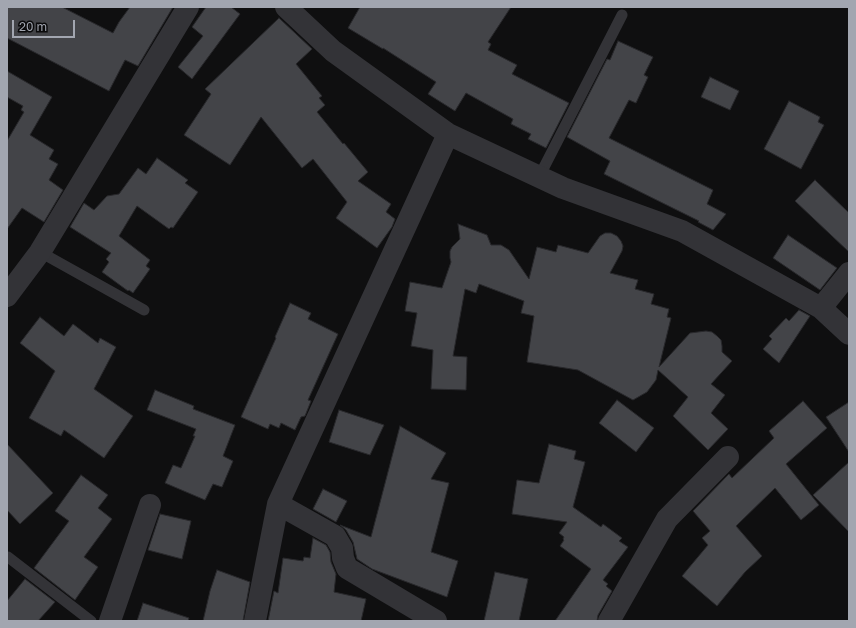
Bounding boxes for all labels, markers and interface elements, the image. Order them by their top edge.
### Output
scale bar [14,12,77,38]
text: 20 m [19,19,47,34]

